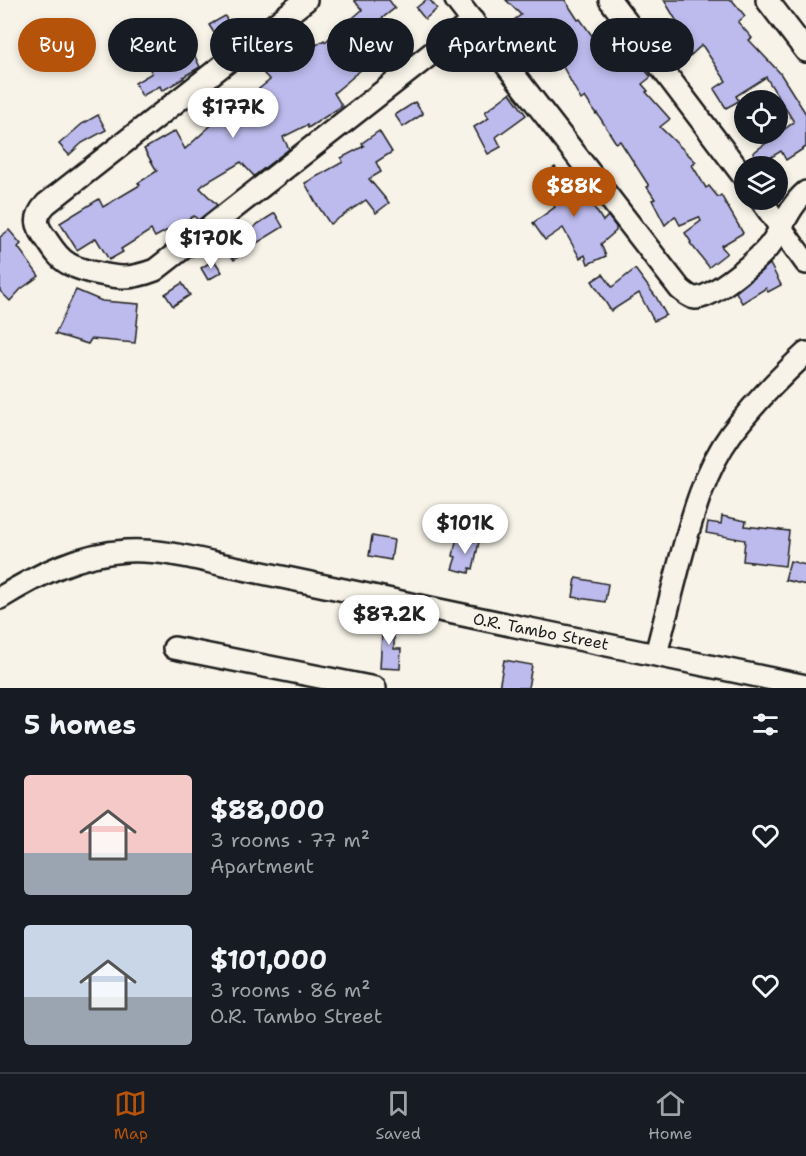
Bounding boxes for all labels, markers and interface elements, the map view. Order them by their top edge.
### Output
chip: Buy [18,18,96,72]
chip: Rent [108,18,198,72]
chip: Filters [210,18,315,72]
chip: New [327,18,414,72]
chip: Apartment [426,18,578,72]
chip: House [590,18,694,72]
pin: $177K [191,88,275,139]
map controls [734,90,788,210]
button: locate [734,90,788,144]
text: $177K [202,94,265,120]
button: layers [734,156,788,210]
pin: $88K [538,167,610,218]
text: $88K [546,173,602,199]
pin: $170K [169,219,253,270]
text: $170K [179,225,243,251]
pin: $101K [423,504,507,555]
text: $101K [436,510,494,536]
pin: $87.2K [340,595,438,646]
text: $87.2K [353,601,425,627]
street label: O.R. Tambo Street [471,608,611,655]
text: 5 homes [24,707,136,742]
icon: filters [749,708,782,741]
text: $88,000 [210,792,325,827]
icon: home [72,799,144,871]
icon: heart [749,819,782,852]
text: 3 rooms · 77 m² [210,827,370,853]
text: Apartment [210,853,314,879]
text: $101,000 [210,942,327,977]
icon: home [72,949,144,1021]
icon: heart [749,969,782,1002]
text: 3 rooms · 86 m² [210,977,370,1003]
text: O.R. Tambo Street [210,1003,382,1029]
tab: Map [114,1087,148,1144]
tab: Saved [375,1087,421,1144]
tab: Home [648,1087,692,1144]

